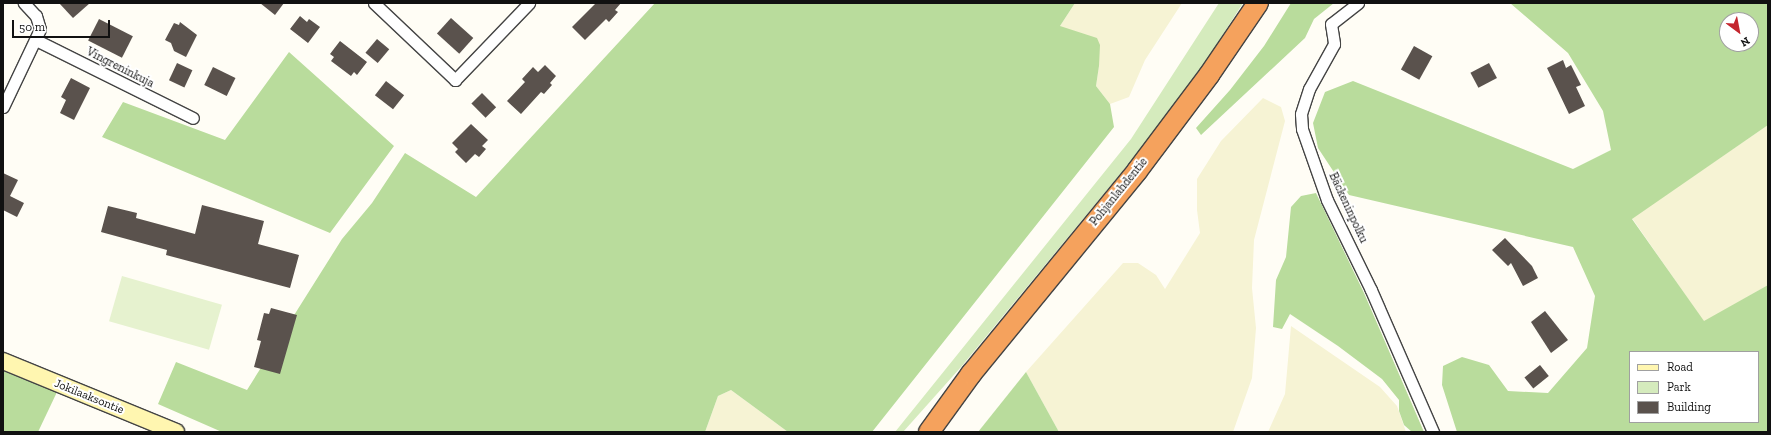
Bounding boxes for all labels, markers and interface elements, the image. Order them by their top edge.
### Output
scale bar [14,12,112,38]
north arrow [1719,12,1759,52]
text: 50 m [19,20,45,34]
text: N [1738,34,1752,49]
street label: Vingreninkuja [84,45,156,91]
street label: Pohjanlahdentie [1087,155,1151,229]
street label: Bäckeninpolku [1325,170,1371,246]
legend [1629,351,1759,423]
text: Road [1667,360,1693,374]
street label: Jokilaaksontie [52,377,126,417]
text: Park [1667,380,1691,394]
text: Building [1667,400,1711,414]

